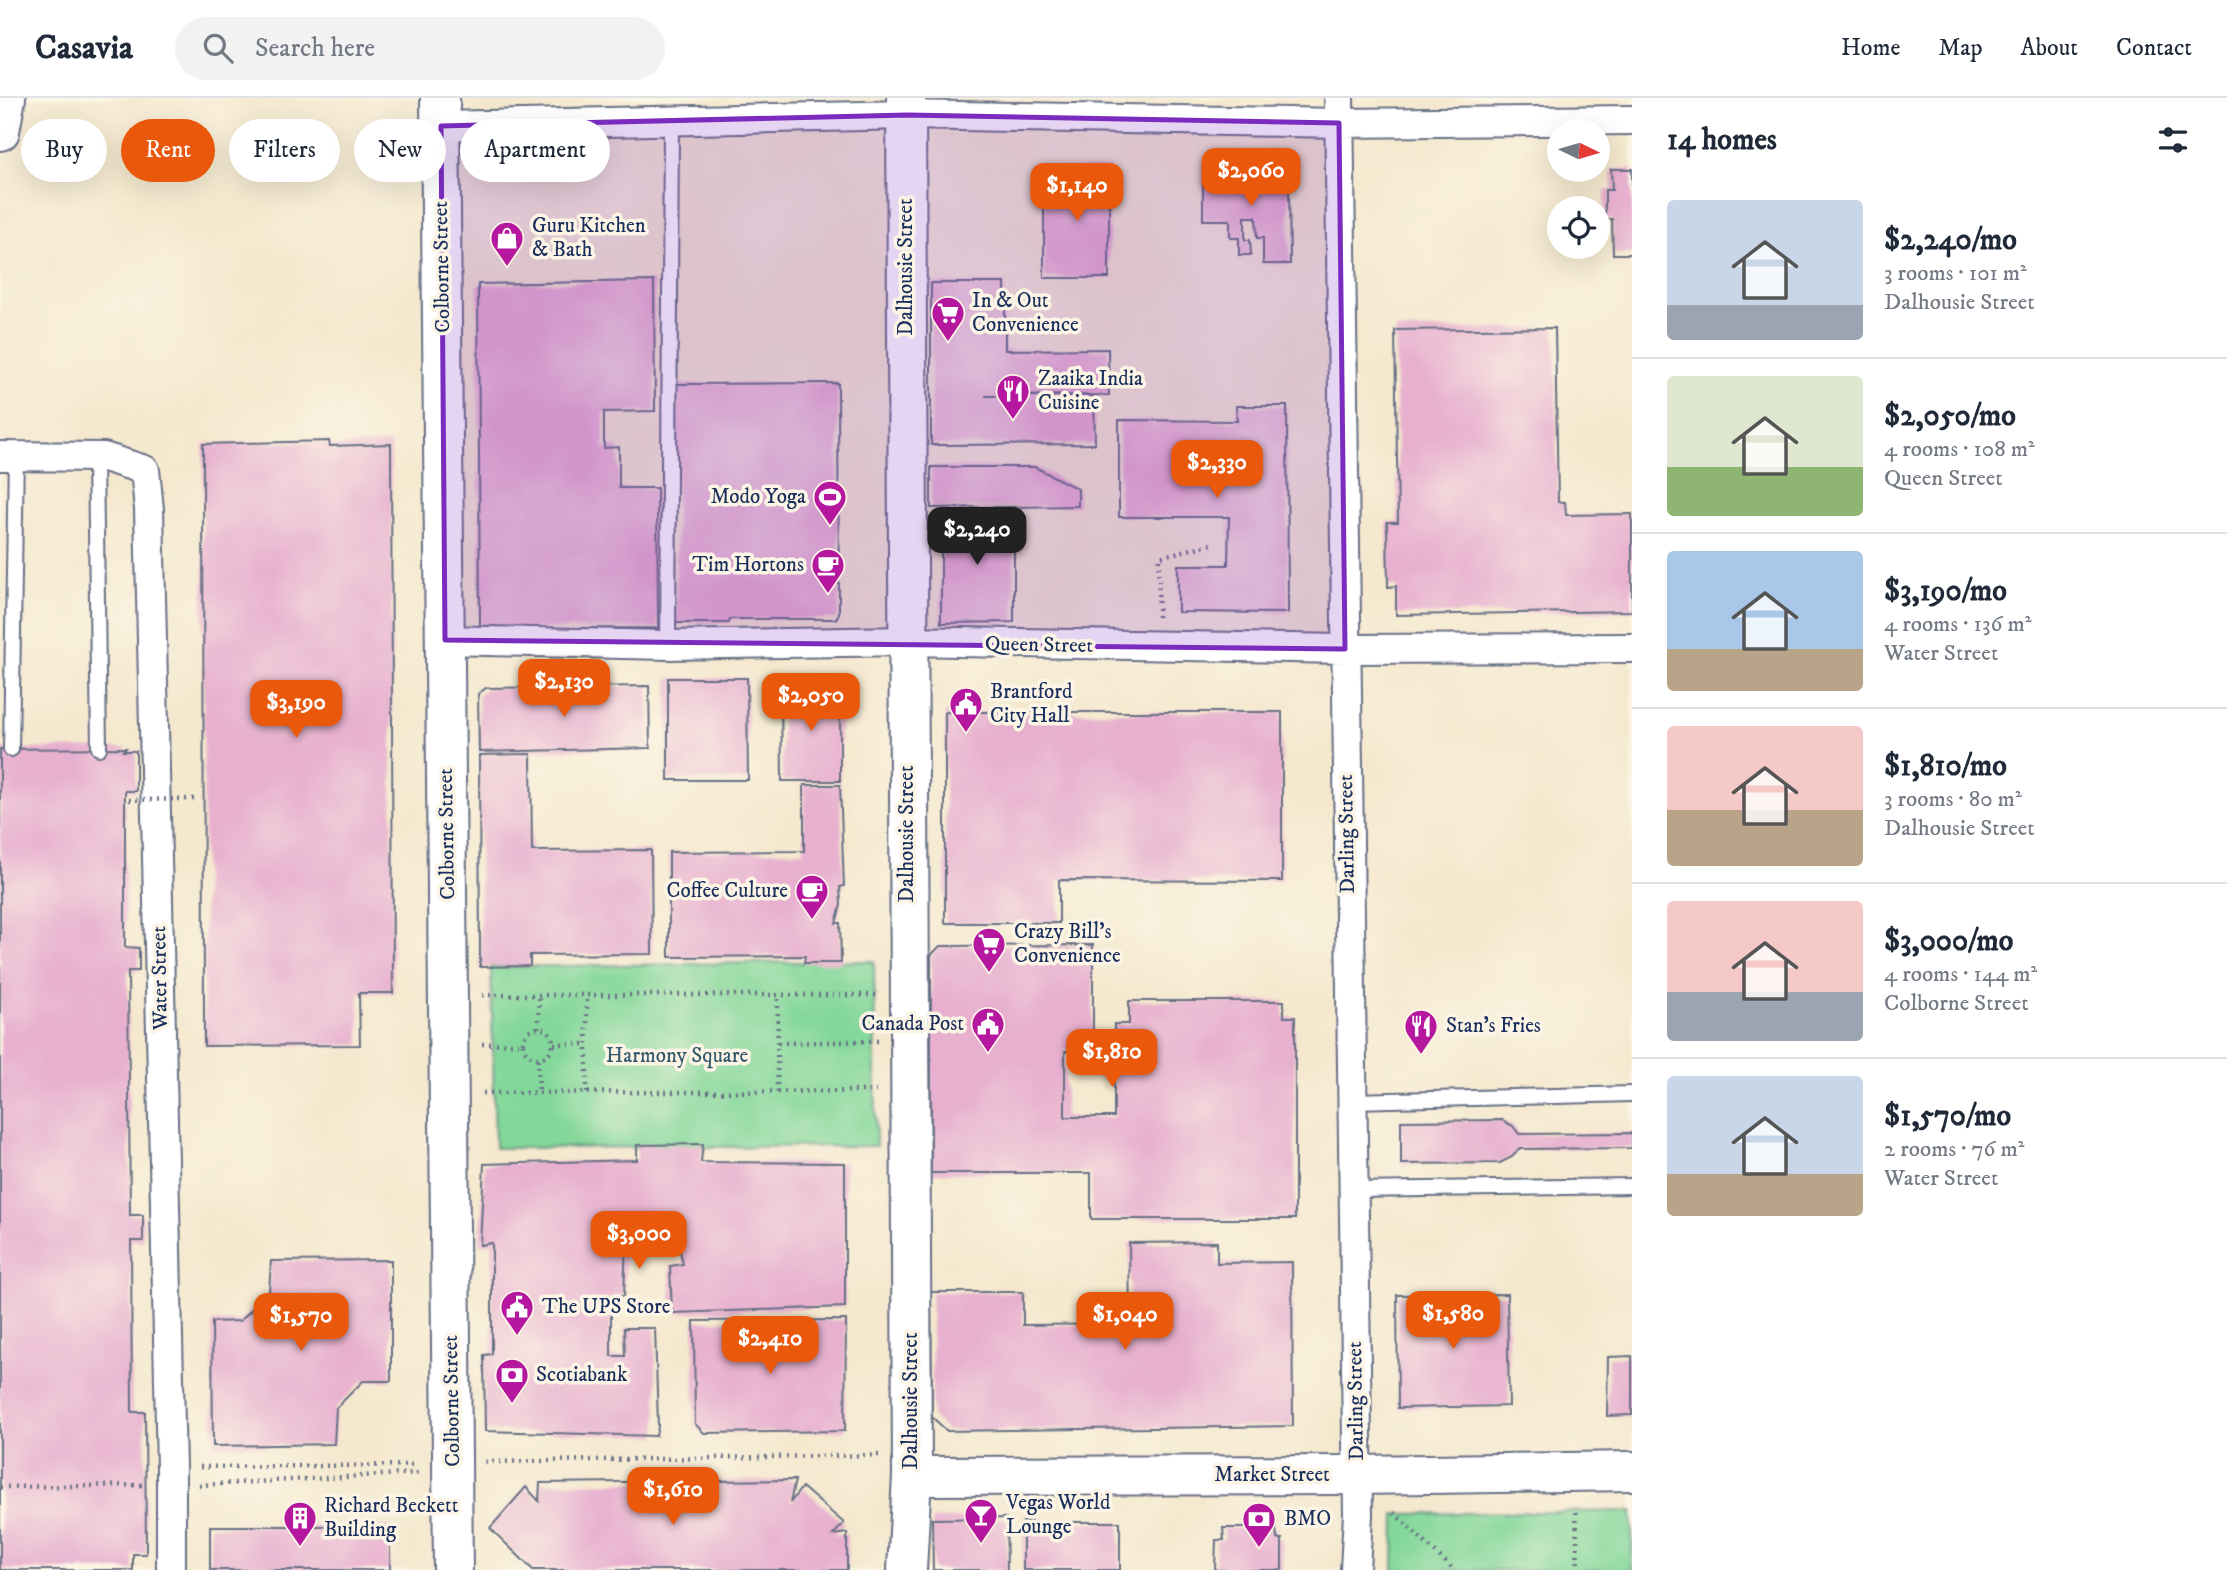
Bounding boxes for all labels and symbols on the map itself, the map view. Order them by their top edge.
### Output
north arrow [1547,119,1610,182]
pin: $2,060 [1194,148,1308,208]
pin: $1,140 [1020,164,1134,223]
street label: Dalhousie Street [893,198,919,336]
street label: Colborne Street [428,201,456,333]
place label: Guru Kitchen & Bath [532,213,646,263]
shop icon: Guru Kitchen & Bath [488,219,526,268]
place label: In & Out Convenience [972,288,1079,338]
supermarket icon: In & Out Convenience [929,294,967,343]
place label: Zaaika India Cuisine [1038,366,1143,416]
restaurant icon: Zaaika India Cuisine [994,372,1032,421]
pin: $2,330 [1160,440,1274,500]
sports icon: Modo Yoga [811,478,849,527]
place label: Modo Yoga [710,484,806,510]
pin: $2,240 [920,508,1034,567]
cafe icon: Tim Hortons [809,546,847,595]
place label: Tim Hortons [692,552,804,578]
street label: Queen Street [985,631,1094,659]
pin: $2,130 [507,660,621,719]
pin: $2,050 [754,674,868,733]
place label: Brantford City Hall [990,679,1073,729]
pin: $3,190 [239,680,353,740]
public building icon: Brantford City Hall [947,685,985,734]
street label: Dalhousie Street [894,765,920,903]
street label: Colborne Street [433,768,461,900]
street label: Darling Street [1333,774,1361,894]
cafe icon: Coffee Culture [793,872,831,921]
place label: Coffee Culture [667,878,788,904]
place label: Crazy Bill's Convenience [1014,919,1121,969]
street label: Water Street [146,925,174,1031]
supermarket icon: Crazy Bill's Convenience [970,925,1008,974]
public building icon: Canada Post [969,1005,1007,1054]
restaurant icon: Stan's Fries [1402,1007,1440,1056]
place label: Canada Post [862,1011,964,1037]
place label: Stan's Fries [1446,1013,1541,1039]
pin: $1,810 [1055,1030,1169,1089]
park label: Harmony Square [606,1043,749,1069]
pin: $3,000 [582,1212,696,1271]
public building icon: The UPS Store [498,1288,536,1337]
pin: $1,040 [1068,1292,1182,1352]
pin: $1,580 [1396,1292,1510,1351]
pin: $1,570 [244,1294,358,1353]
place label: The UPS Store [542,1294,671,1320]
pin: $2,410 [713,1316,827,1376]
street label: Dalhousie Street [898,1332,924,1470]
street label: Colborne Street [438,1335,466,1467]
street label: Darling Street [1342,1341,1370,1461]
bank icon: Scotiabank [493,1356,531,1405]
place label: Scotiabank [536,1362,628,1388]
street label: Market Street [1214,1462,1330,1488]
pin: $1,610 [616,1468,730,1527]
place label: Vegas World Lounge [1005,1490,1111,1540]
place label: Richard Beckett Building [324,1493,459,1543]
bar icon: Vegas World Lounge [962,1496,1000,1545]
building icon: Richard Beckett Building [281,1499,319,1548]
bank icon: BMO [1240,1500,1278,1549]
place label: BMO [1284,1506,1331,1532]

